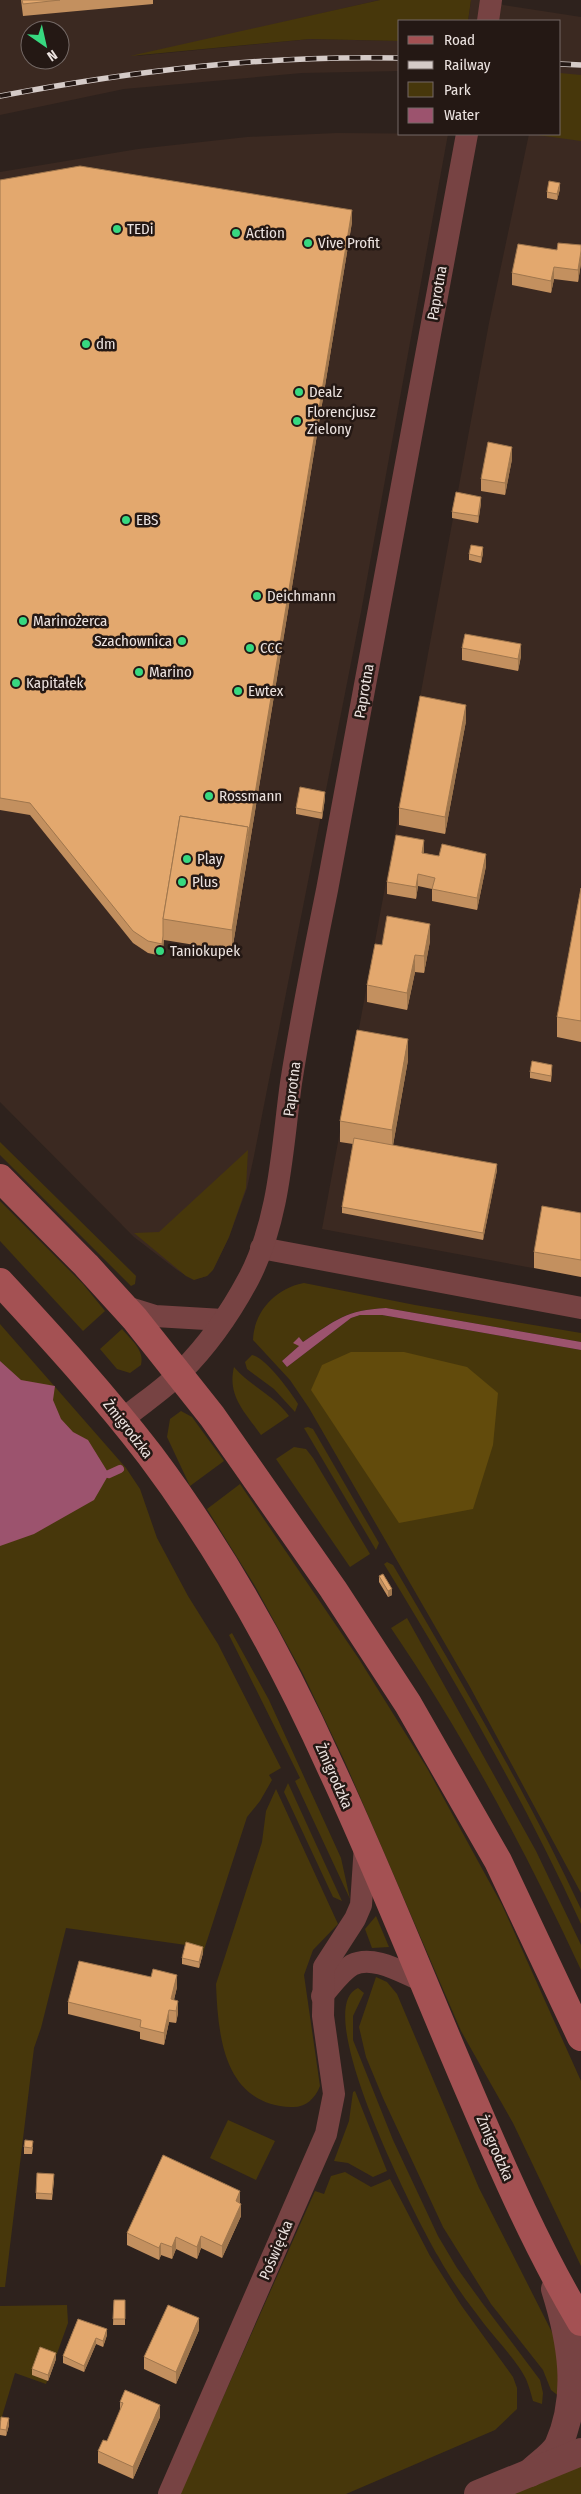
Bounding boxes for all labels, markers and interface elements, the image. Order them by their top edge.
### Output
north arrow [20,20,70,70]
legend [398,20,561,135]
text: Road [444,31,475,49]
text: N [44,46,60,65]
text: Railway [444,56,491,74]
text: Park [444,81,471,99]
text: Water [444,106,480,124]
place label: TEDi [127,220,153,238]
marker: TEDi [111,223,123,235]
place label: Action [246,224,285,242]
marker: Action [230,227,242,239]
place label: Vive Profit [318,234,380,252]
marker: Vive Profit [302,237,314,249]
street label: Paprotna [423,264,451,322]
place label: dm [96,335,116,353]
marker: dm [80,338,92,350]
place label: Dealz [309,383,342,401]
marker: Dealz [293,386,305,398]
place label: Florencjusz Zielony [307,403,376,438]
marker: Florencjusz Zielony [291,415,303,427]
place label: EBS [136,511,158,529]
marker: EBS [120,514,132,526]
place label: Deichmann [267,587,336,605]
marker: Deichmann [251,590,263,602]
place label: Marinożerca [33,612,107,630]
marker: Marinożerca [17,615,29,627]
place label: Szachownica [94,632,172,650]
marker: Szachownica [176,635,188,647]
place label: CCC [260,639,283,657]
marker: CCC [244,642,256,654]
street label: Paprotna [350,662,378,720]
place label: Marino [149,663,192,681]
marker: Marino [133,666,145,678]
place label: Kapitałek [26,674,84,692]
marker: Kapitałek [10,677,22,689]
place label: Ewtex [248,682,284,700]
marker: Ewtex [232,685,244,697]
place label: Rossmann [219,787,282,805]
marker: Rossmann [203,790,215,802]
place label: Play [197,850,223,868]
marker: Play [181,853,193,865]
place label: Plus [192,873,218,891]
marker: Plus [176,876,188,888]
place label: Taniokupek [170,942,240,960]
marker: Taniokupek [154,945,166,957]
street label: Paprotna [280,1060,304,1118]
street label: Żmigrodzka [99,1396,157,1462]
street label: Żmigrodzka [312,1740,356,1812]
street label: Żmigrodzka [473,2112,517,2184]
street label: Poświęcka [255,2217,297,2283]

